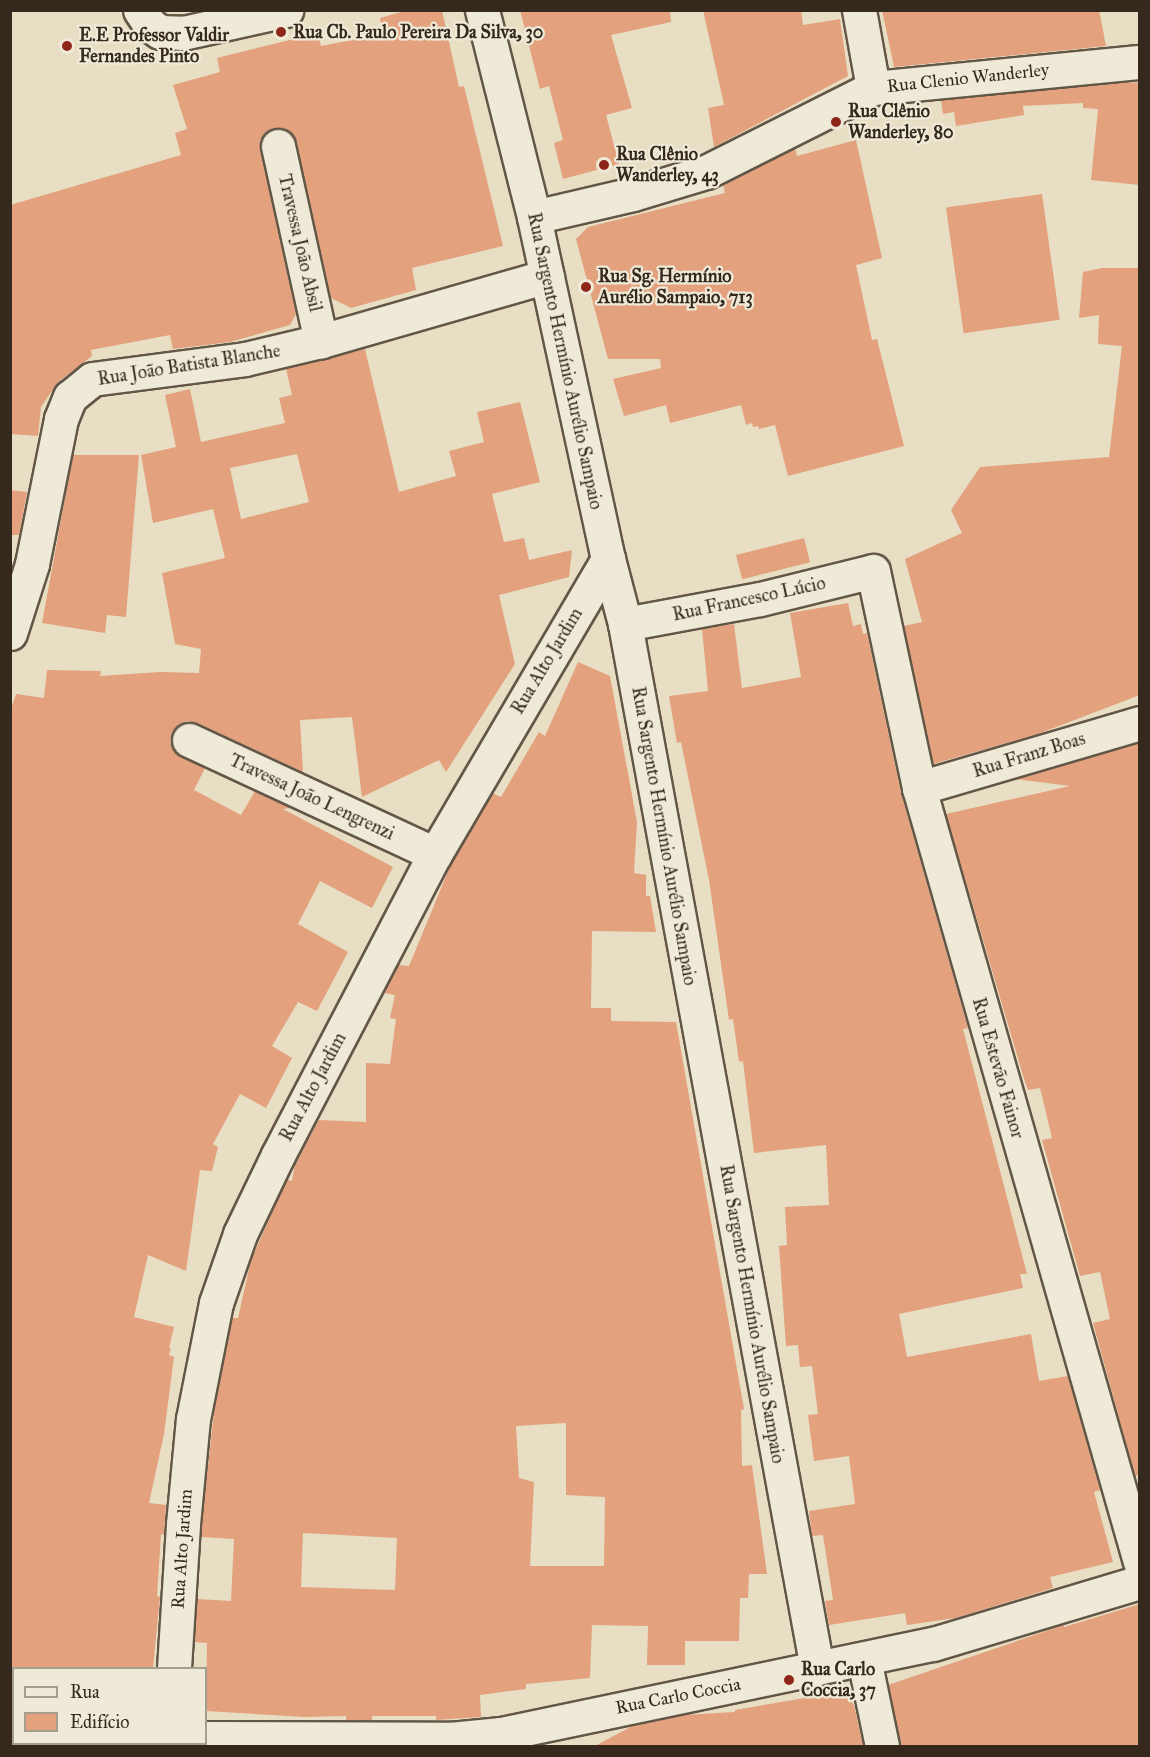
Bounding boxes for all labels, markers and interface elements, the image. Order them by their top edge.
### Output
place label: Rua Cb. Paulo Pereira Da Silva, 30 [293,21,543,43]
place label: E.E Professor Valdir Fernandes Pinto [79,25,229,68]
marker: Rua Cb. Paulo Pereira Da Silva, 30 [274,25,288,39]
marker: E.E Professor Valdir Fernandes Pinto [60,39,74,53]
street label: Rua Clenio Wanderley [886,59,1050,97]
place label: Rua Clênio Wanderley, 80 [848,101,953,144]
marker: Rua Clênio Wanderley, 80 [829,115,843,129]
place label: Rua Clênio Wanderley, 43 [616,144,719,186]
marker: Rua Clênio Wanderley, 43 [597,158,611,172]
street label: Travessa João Absil [274,172,326,314]
street label: Rua Sargento Hermínio Aurélio Sampaio [523,211,607,511]
place label: Rua Sg. Hermínio Aurélio Sampaio, 713 [598,266,753,308]
marker: Rua Sg. Hermínio Aurélio Sampaio, 713 [579,280,593,294]
street label: Rua João Batista Blanche [96,340,282,390]
street label: Rua Francesco Lúcio [671,572,827,626]
street label: Rua Alto Jardim [507,604,587,718]
street label: Rua Sargento Hermínio Aurélio Sampaio [627,685,701,987]
street label: Rua Franz Boas [970,728,1088,782]
street label: Travessa João Lengrenzi [226,749,398,845]
street label: Rua Estevão Fainor [968,995,1028,1141]
street label: Rua Alto Jardim [275,1029,351,1145]
street label: Rua Sargento Hermínio Aurélio Sampaio [715,1163,789,1465]
street label: Rua Alto Jardim [167,1488,197,1610]
place label: Rua Carlo Coccia, 37 [801,1659,876,1702]
legend [12,1667,207,1745]
street label: Rua Carlo Coccia [614,1673,742,1719]
marker: Rua Carlo Coccia, 37 [782,1673,796,1687]
text: Rua [70,1681,100,1703]
text: Edifício [70,1711,129,1733]

